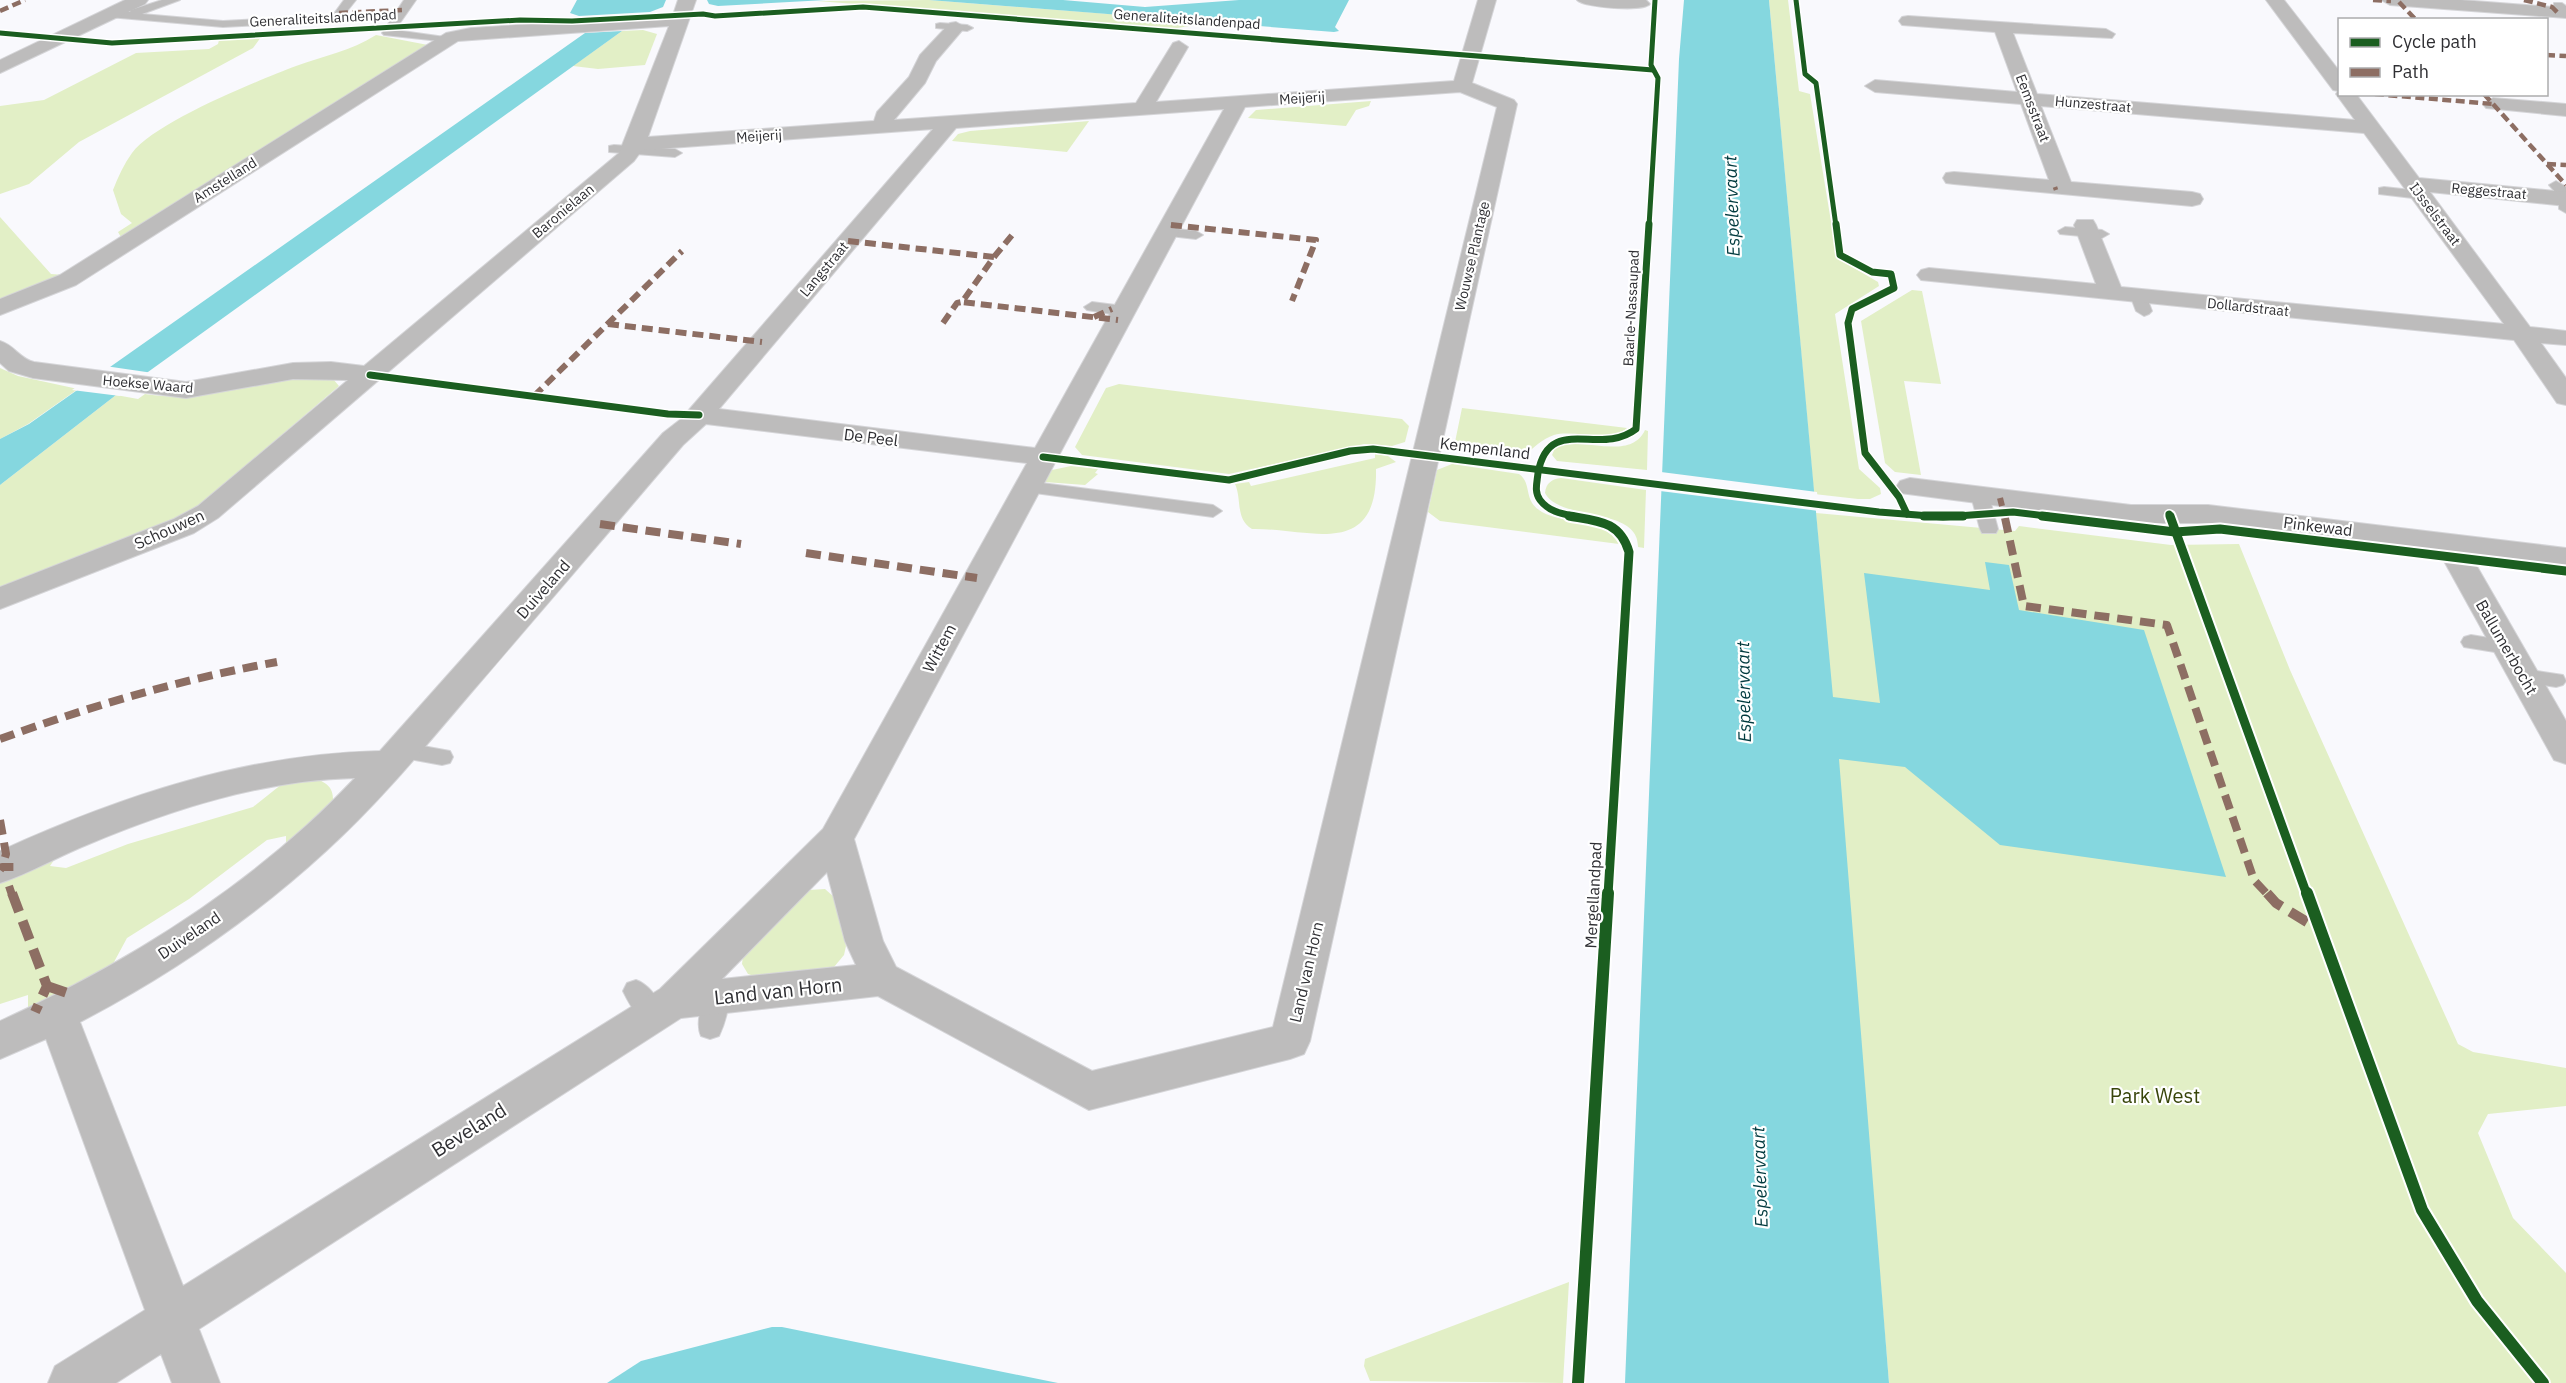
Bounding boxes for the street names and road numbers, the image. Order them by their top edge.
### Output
street label: Generaliteitslandenpad [249,5,397,31]
street label: Generaliteitslandenpad [1113,5,1261,33]
street label: Eemsstraat [2012,72,2054,145]
street label: Meijerij [1278,87,1326,109]
street label: Hunzestraat [2054,92,2132,116]
street label: Meijerij [735,125,783,147]
street label: Amstelland [190,153,260,207]
street label: IJsselstraat [2405,179,2465,249]
street label: Reggestraat [2451,179,2527,203]
street label: Baronielaan [528,180,598,242]
street label: Wouwse Plantage [1451,199,1493,312]
street label: Langstraat [796,238,852,300]
street label: Baarle-Nassaupad [1619,249,1643,367]
street label: Dollardstraat [2206,294,2290,320]
street label: Hoekse Waard [102,371,194,397]
street label: De Peel [843,424,899,450]
street label: Kempenland [1439,433,1531,463]
street label: Schouwen [131,505,207,553]
street label: Pinkewad [2282,512,2354,540]
street label: Duiveland [512,555,574,623]
street label: Ballumerbocht [2472,596,2542,698]
street label: Wittem [918,620,960,676]
street label: Mergellandpad [1580,841,1606,949]
street label: Duiveland [154,907,224,963]
street label: Land van Horn [1285,920,1327,1024]
street label: Land van Horn [712,970,843,1011]
street label: Beveland [426,1096,511,1163]

